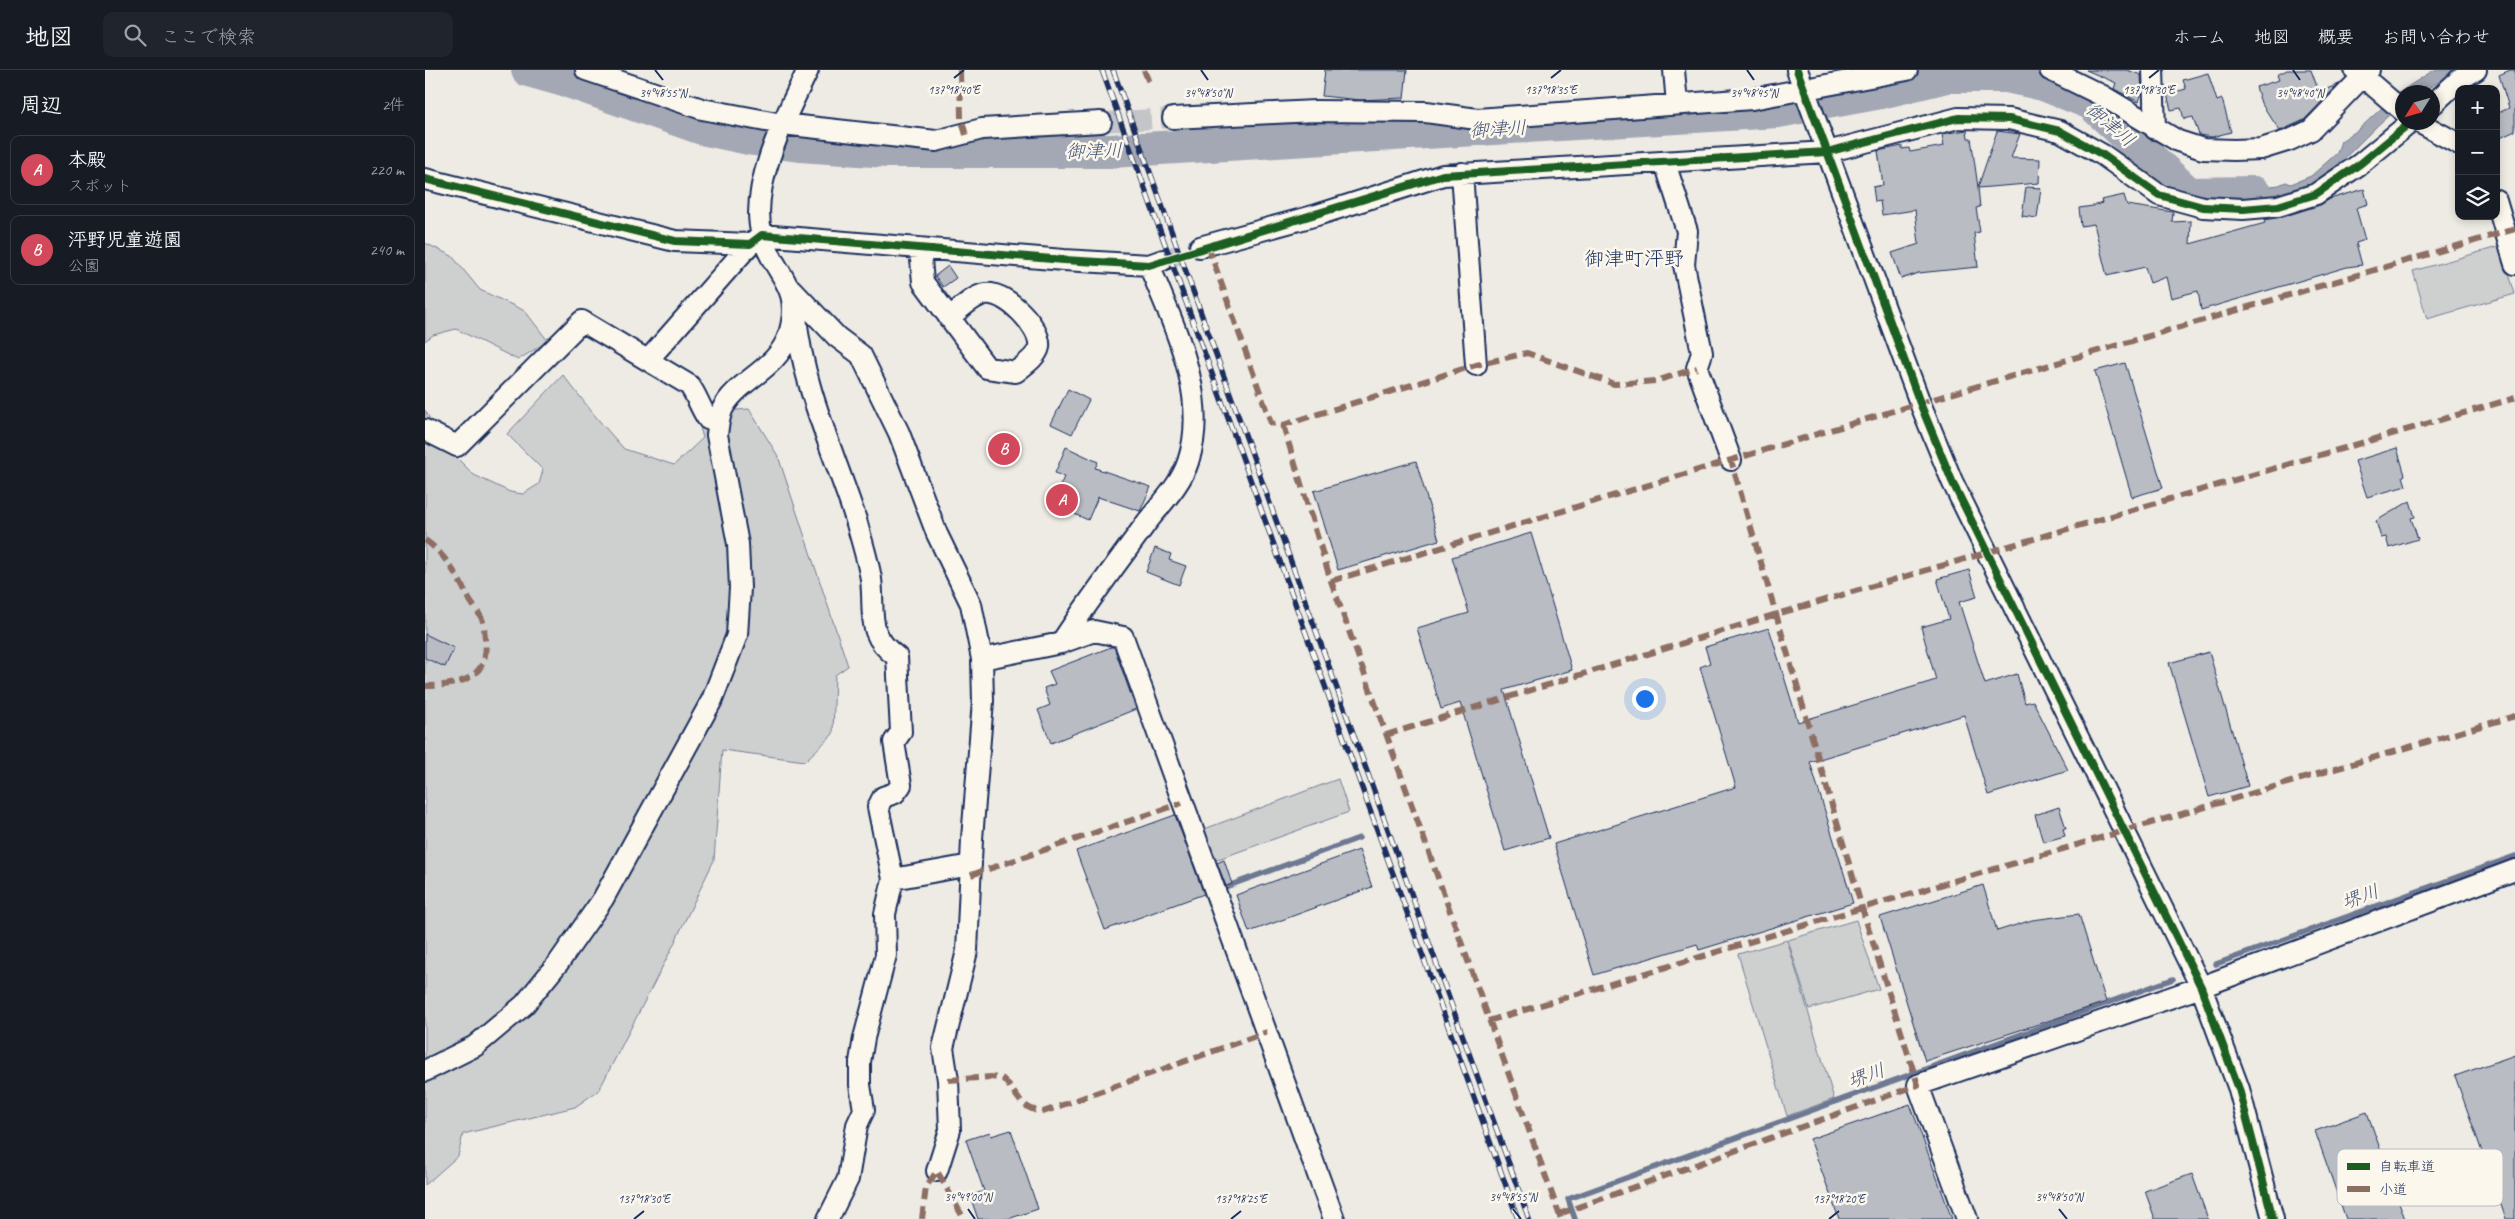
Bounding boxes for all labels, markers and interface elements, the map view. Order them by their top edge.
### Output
search box [103,12,453,57]
icon: search [121,21,149,49]
text: 地図 [25,22,73,52]
text: ここで検索 [161,25,256,49]
text: ホーム [2173,26,2226,48]
text: 地図 [2254,26,2290,48]
text: 概要 [2318,26,2354,48]
text: お問い合わせ [2382,26,2490,48]
text: 137°18'40"E [928,82,982,98]
text: 137°18'35"E [1525,82,1579,98]
text: 137°18'30"E [2123,82,2177,98]
text: 34°48'55"N [639,85,688,101]
text: 34°48'50"N [1184,85,1233,101]
text: 34°48'45"N [1730,85,1779,101]
text: 34°48'40"N [2276,85,2325,101]
north arrow [2395,85,2440,130]
map controls [2455,85,2500,220]
button: + [2455,85,2500,130]
text: 周辺 [20,92,62,118]
text: 2件 [382,95,405,115]
water label: 御津川 [2081,97,2140,152]
water label: 御津川 [1469,116,1527,142]
button: − [2455,130,2500,175]
water label: 御津川 [1065,139,1123,163]
text: 本殿 [68,148,106,172]
text: A [33,160,41,180]
text: 220 m [370,160,404,180]
button: layers [2455,175,2500,220]
text: スポット [68,176,132,196]
text: 泙野児童遊園 [68,228,182,252]
text: B [33,240,41,260]
text: 240 m [370,240,404,260]
district label: 御津町泙野 [1584,246,1684,271]
text: 公園 [68,256,100,276]
pin: B [988,430,1020,468]
pin: A [1046,481,1078,519]
your location [1632,686,1658,712]
water label: 堺川 [2338,879,2382,915]
water label: 堺川 [1844,1058,1888,1094]
legend [2337,1149,2503,1206]
text: 自転車道 [2379,1158,2435,1175]
text: 小道 [2379,1181,2407,1198]
text: 34°49'00"N [944,1189,993,1205]
text: 34°48'55"N [1489,1189,1538,1205]
text: 34°48'50"N [2035,1189,2084,1205]
text: 137°18'30"E [618,1191,672,1207]
text: 137°18'25"E [1215,1191,1269,1207]
text: 137°18'20"E [1813,1191,1867,1207]

